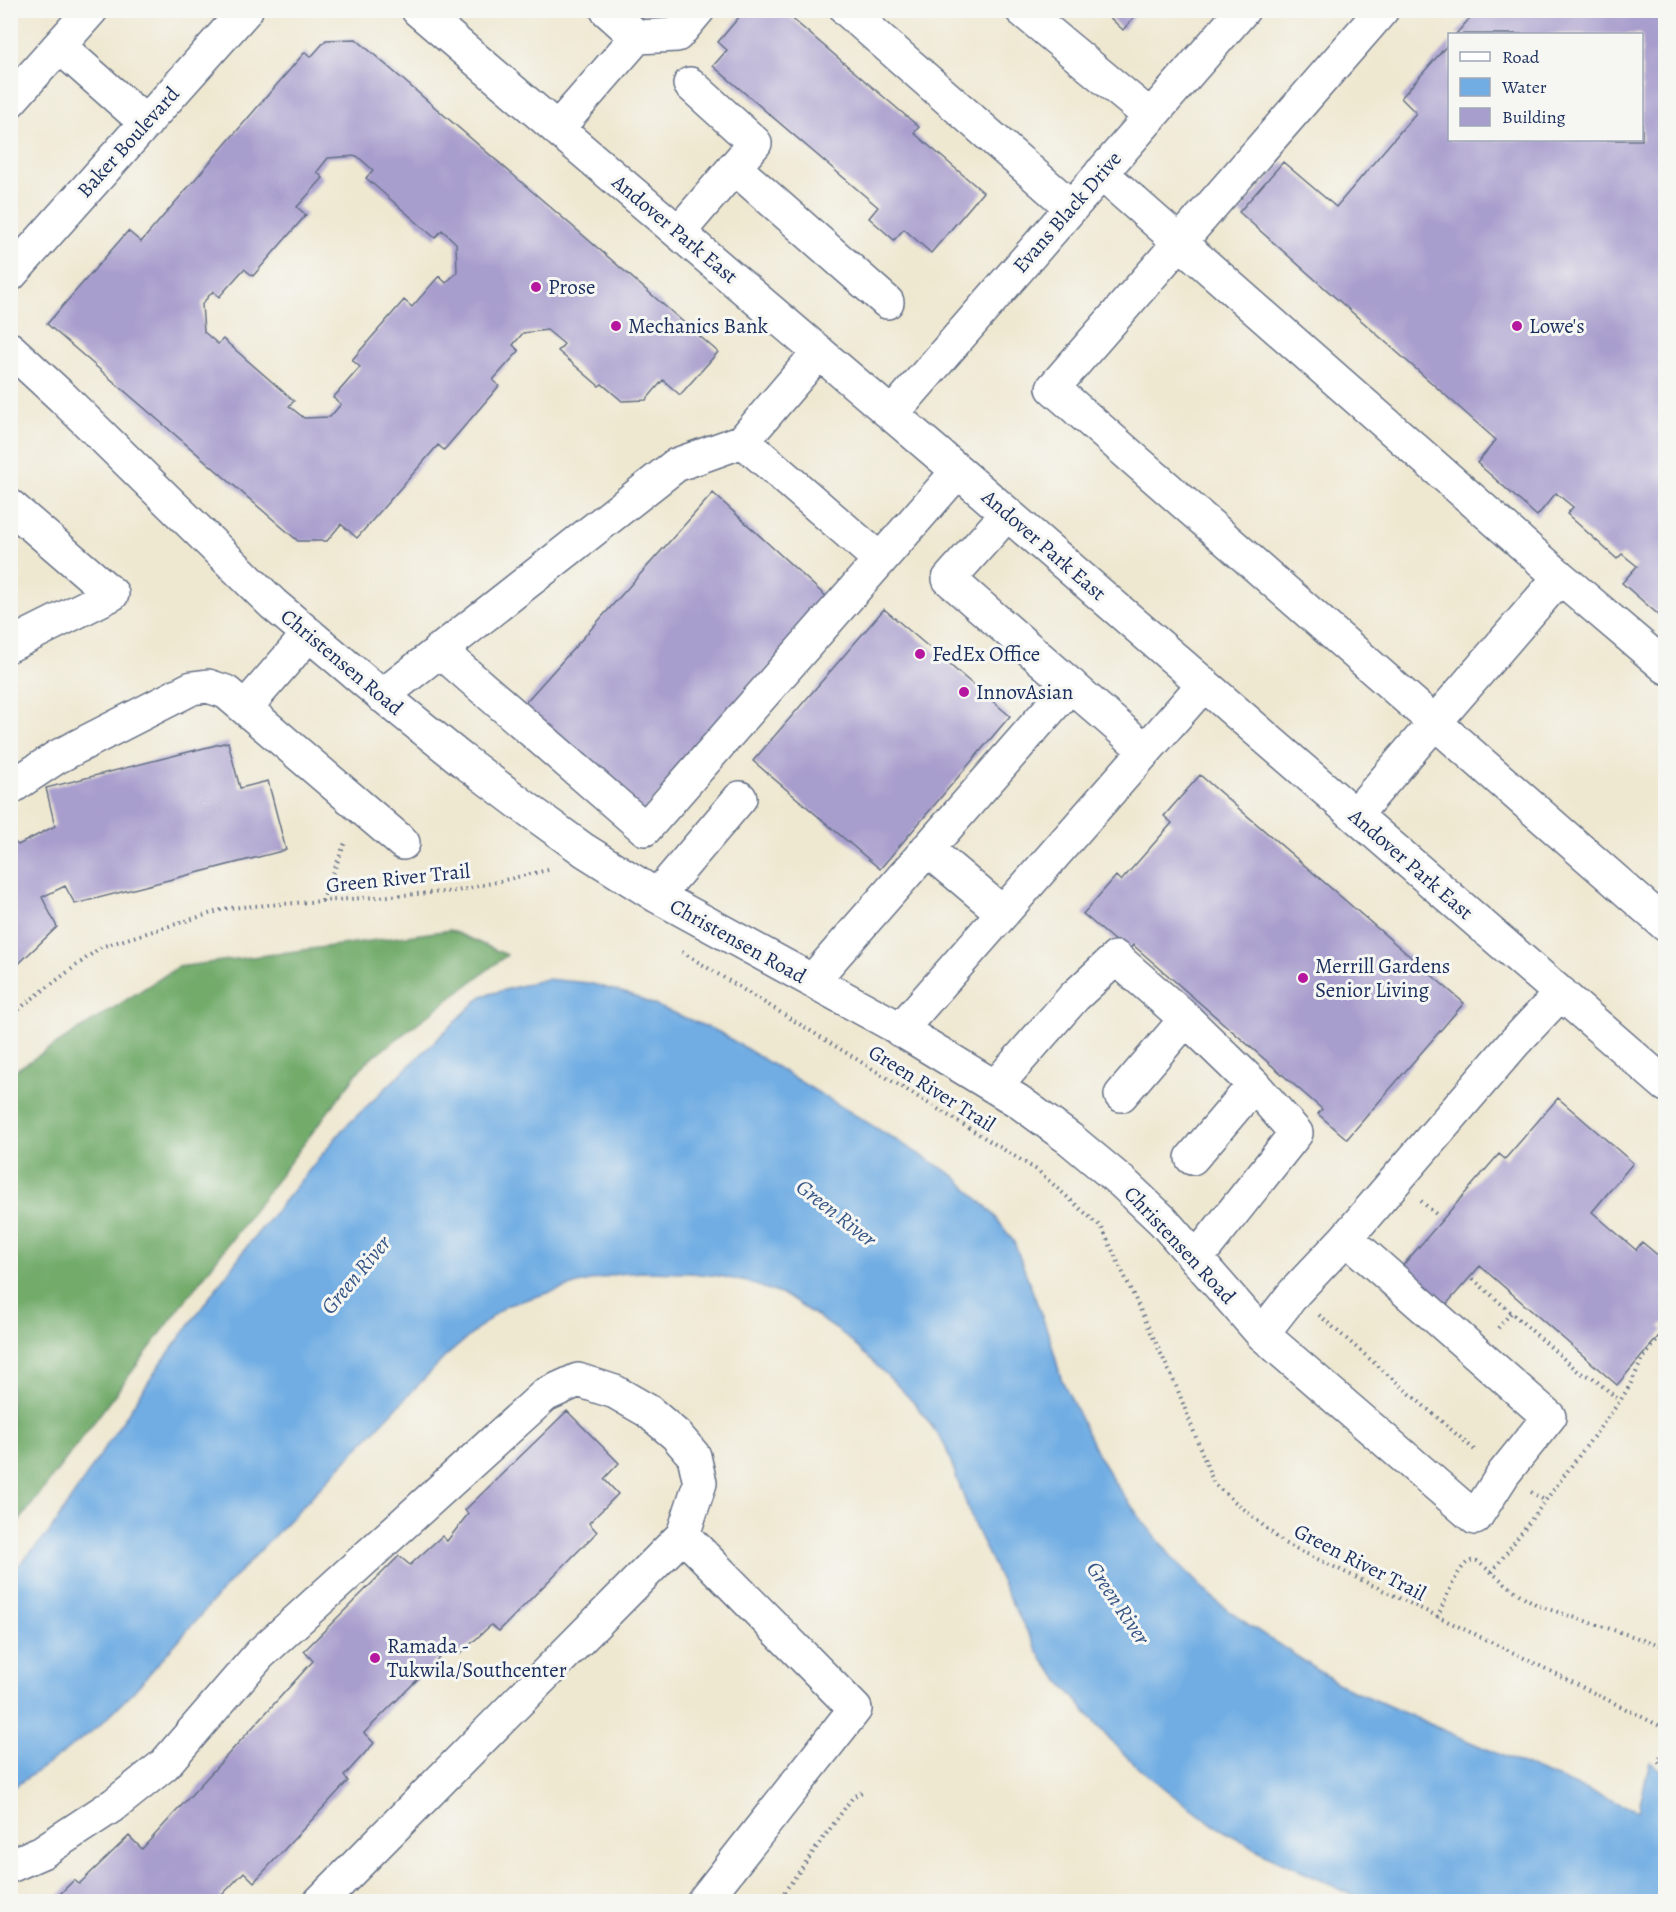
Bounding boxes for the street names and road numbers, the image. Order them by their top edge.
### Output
street label: Baker Boulevard [71,80,186,204]
street label: Evans Black Drive [1006,145,1128,279]
street label: Andover Park East [605,167,744,290]
street label: Andover Park East [975,483,1112,607]
street label: Christensen Road [275,602,410,722]
street label: Andover Park East [1342,802,1479,926]
street label: Green River Trail [325,857,471,899]
street label: Christensen Road [665,892,812,990]
street label: Green River Trail [863,1038,1001,1138]
street label: Christensen Road [1118,1180,1243,1311]
street label: Green River Trail [1289,1517,1431,1607]

